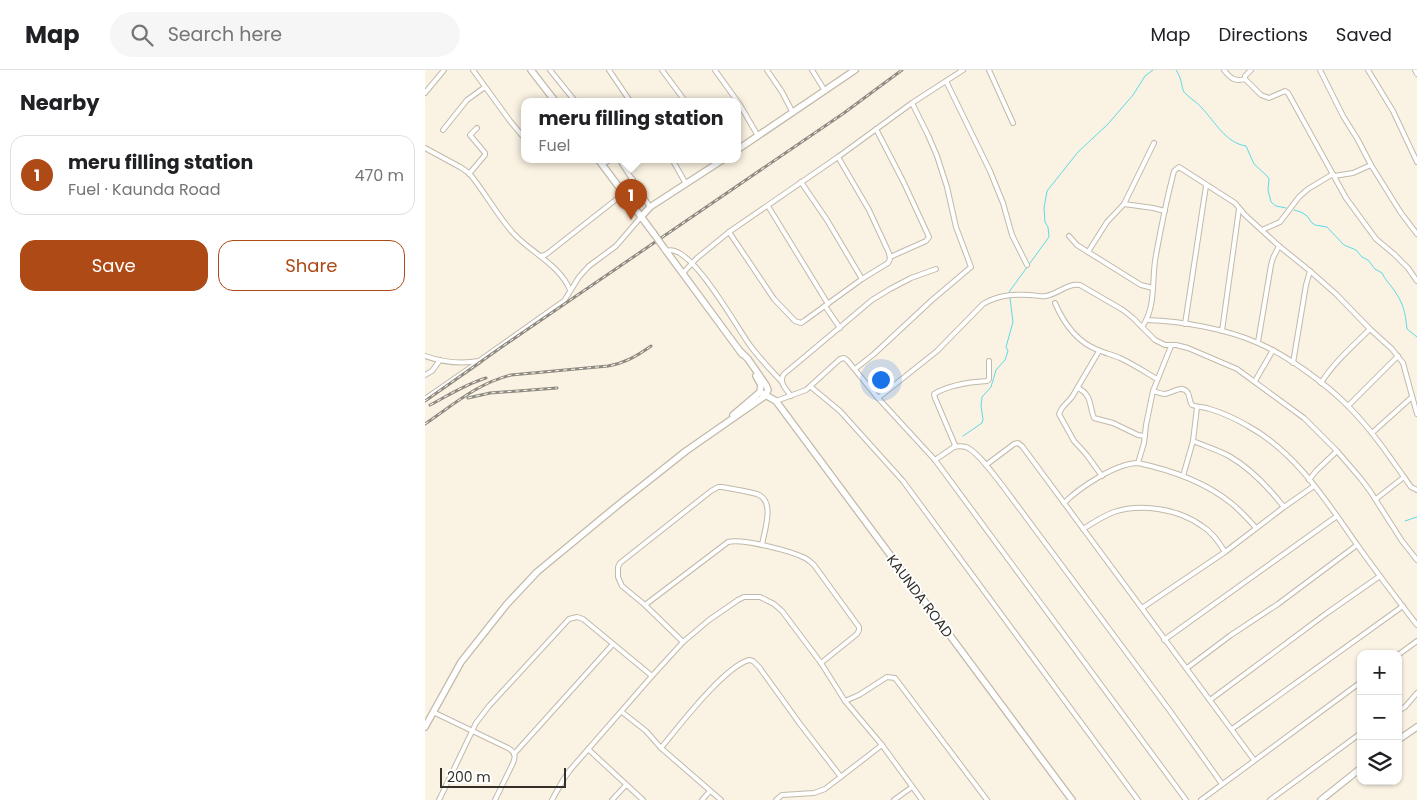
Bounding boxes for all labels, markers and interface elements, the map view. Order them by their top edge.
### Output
search box [110,12,460,57]
text: Map [25,18,80,51]
icon: search [128,21,156,49]
text: Search here [168,21,282,48]
text: Map [1151,22,1190,47]
text: Directions [1218,22,1308,47]
text: Saved [1336,22,1392,47]
text: Nearby [20,88,100,117]
popup [521,98,741,163]
text: meru filling station [538,105,724,132]
text: Fuel [538,134,571,157]
text: meru filling station [68,149,253,176]
text: 1 [34,164,40,187]
text: 470 m [354,164,404,187]
text: Fuel · Kaunda Road [68,178,220,201]
pin: 1 [615,179,647,220]
button: Save [20,240,208,291]
button: Share [218,240,405,291]
your location [868,367,894,393]
street label: KAUNDA ROAD [882,550,958,642]
map controls [1357,650,1402,785]
button: + [1357,650,1402,695]
button: − [1357,695,1402,740]
button: layers [1357,740,1402,785]
scale bar [440,765,566,788]
text: 200 m [447,767,491,787]

